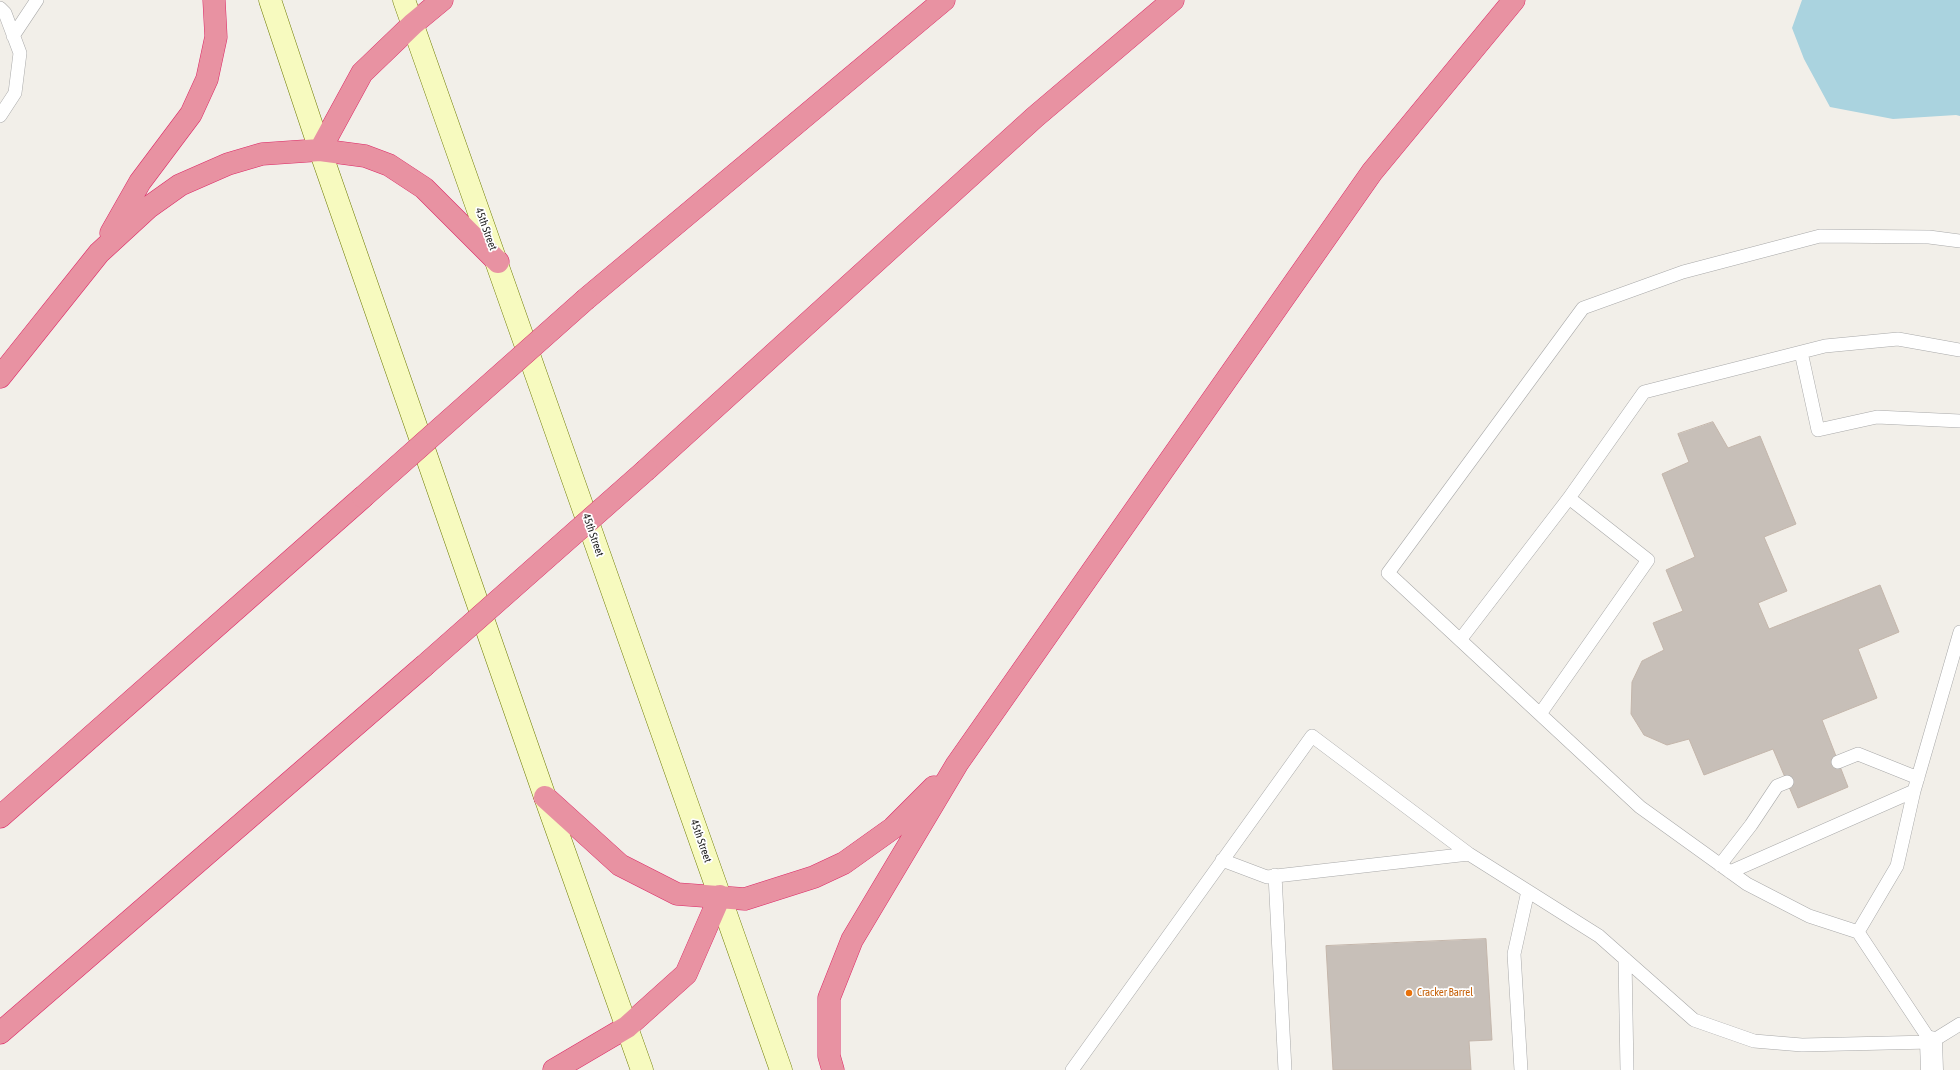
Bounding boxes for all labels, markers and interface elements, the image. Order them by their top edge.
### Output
street label: 45th Street [472,206,500,252]
street label: 45th Street [580,512,606,558]
street label: 45th Street [688,818,714,864]
place label: Cracker Barrel [1417,986,1473,1000]
marker: Cracker Barrel [1404,988,1414,998]

